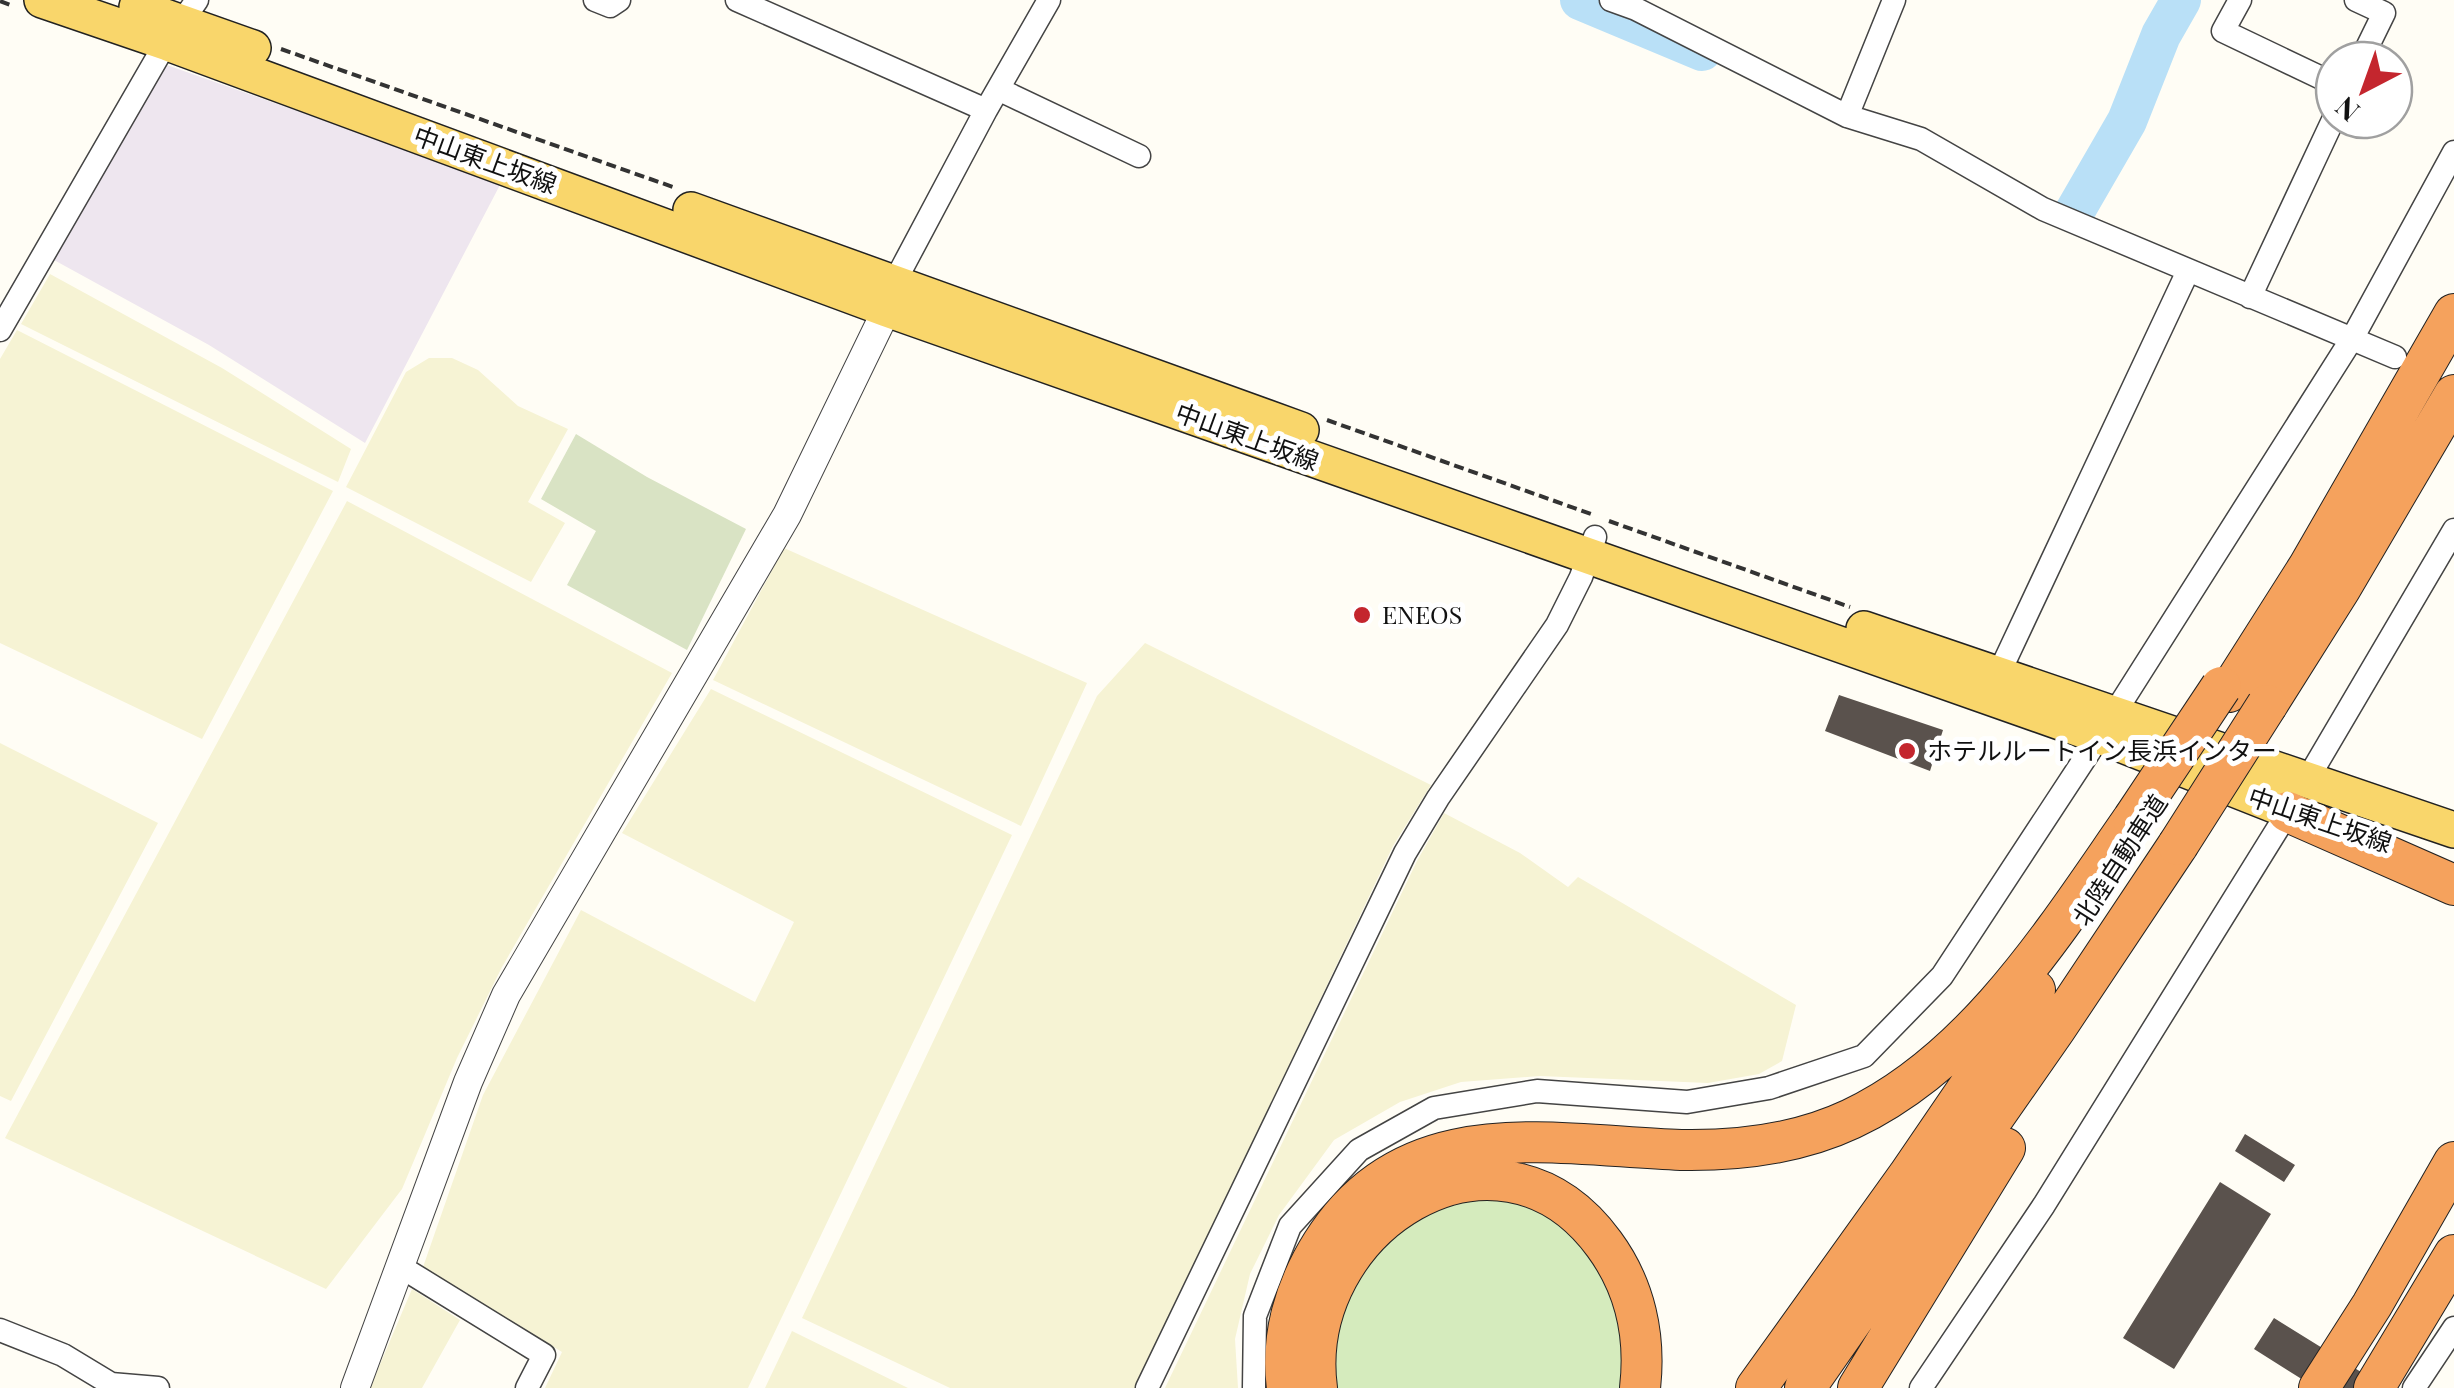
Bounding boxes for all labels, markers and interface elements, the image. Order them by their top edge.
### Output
north arrow [2314,40,2414,140]
text: N [2327,89,2366,131]
street label: 中山東上坂線 [409,117,562,200]
street label: 中山東上坂線 [1171,394,1324,477]
place label: ENEOS [1382,597,1462,630]
marker: ENEOS [1351,604,1373,626]
place label: ホテルルートイン長浜インター [1927,733,2277,766]
marker: ホテルルートイン長浜インター [1896,740,1918,762]
street label: 中山東上坂線 [2244,779,2397,859]
street label: 北陸自動車道 [2064,787,2173,931]

